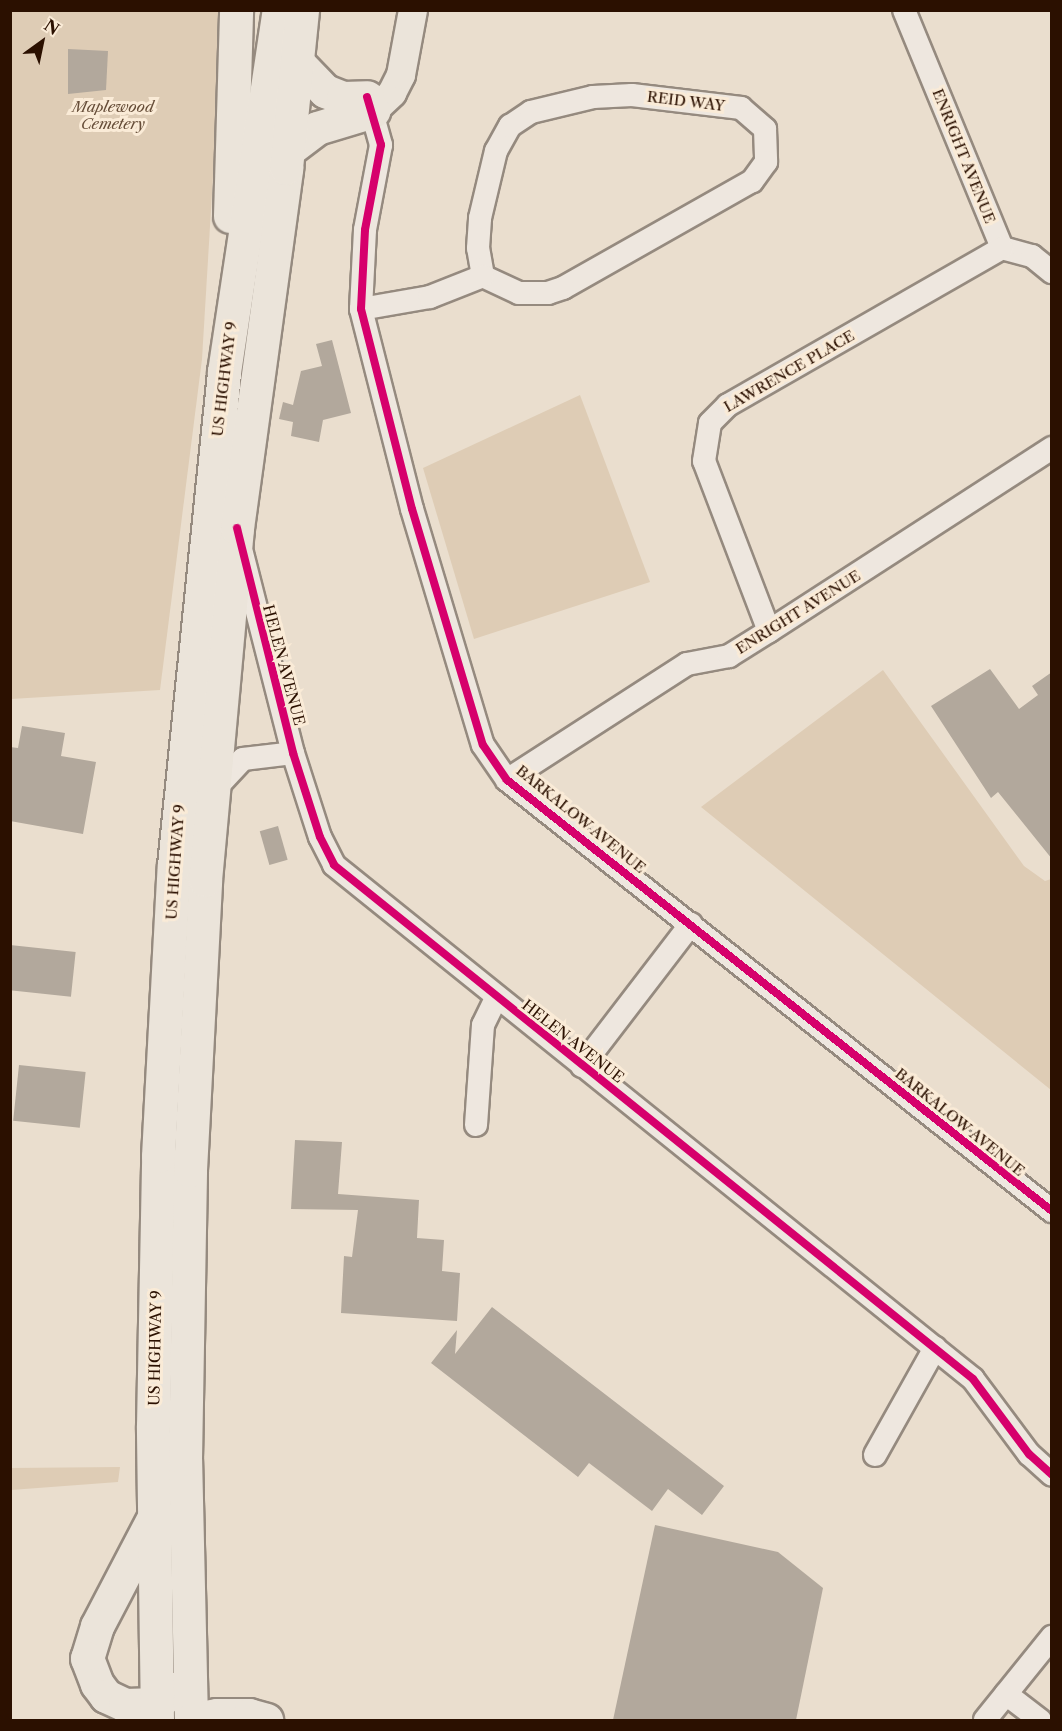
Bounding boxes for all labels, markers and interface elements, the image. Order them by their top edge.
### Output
north arrow [12,12,72,72]
text: N [41,15,63,39]
street label: ENRIGHT AVENUE [929,86,999,226]
street label: REID WAY [646,87,726,115]
park label: Maplewood Cemetery [72,97,154,132]
street label: US HIGHWAY 9 [208,320,240,438]
street label: LAWRENCE PLACE [720,326,858,416]
street label: ENRIGHT AVENUE [732,566,864,658]
street label: HELEN AVENUE [259,602,309,728]
street label: BARKALOW AVENUE [512,761,650,877]
street label: US HIGHWAY 9 [162,803,188,921]
street label: HELEN AVENUE [518,995,628,1087]
street label: BARKALOW AVENUE [891,1064,1029,1180]
street label: US HIGHWAY 9 [145,1290,165,1406]

